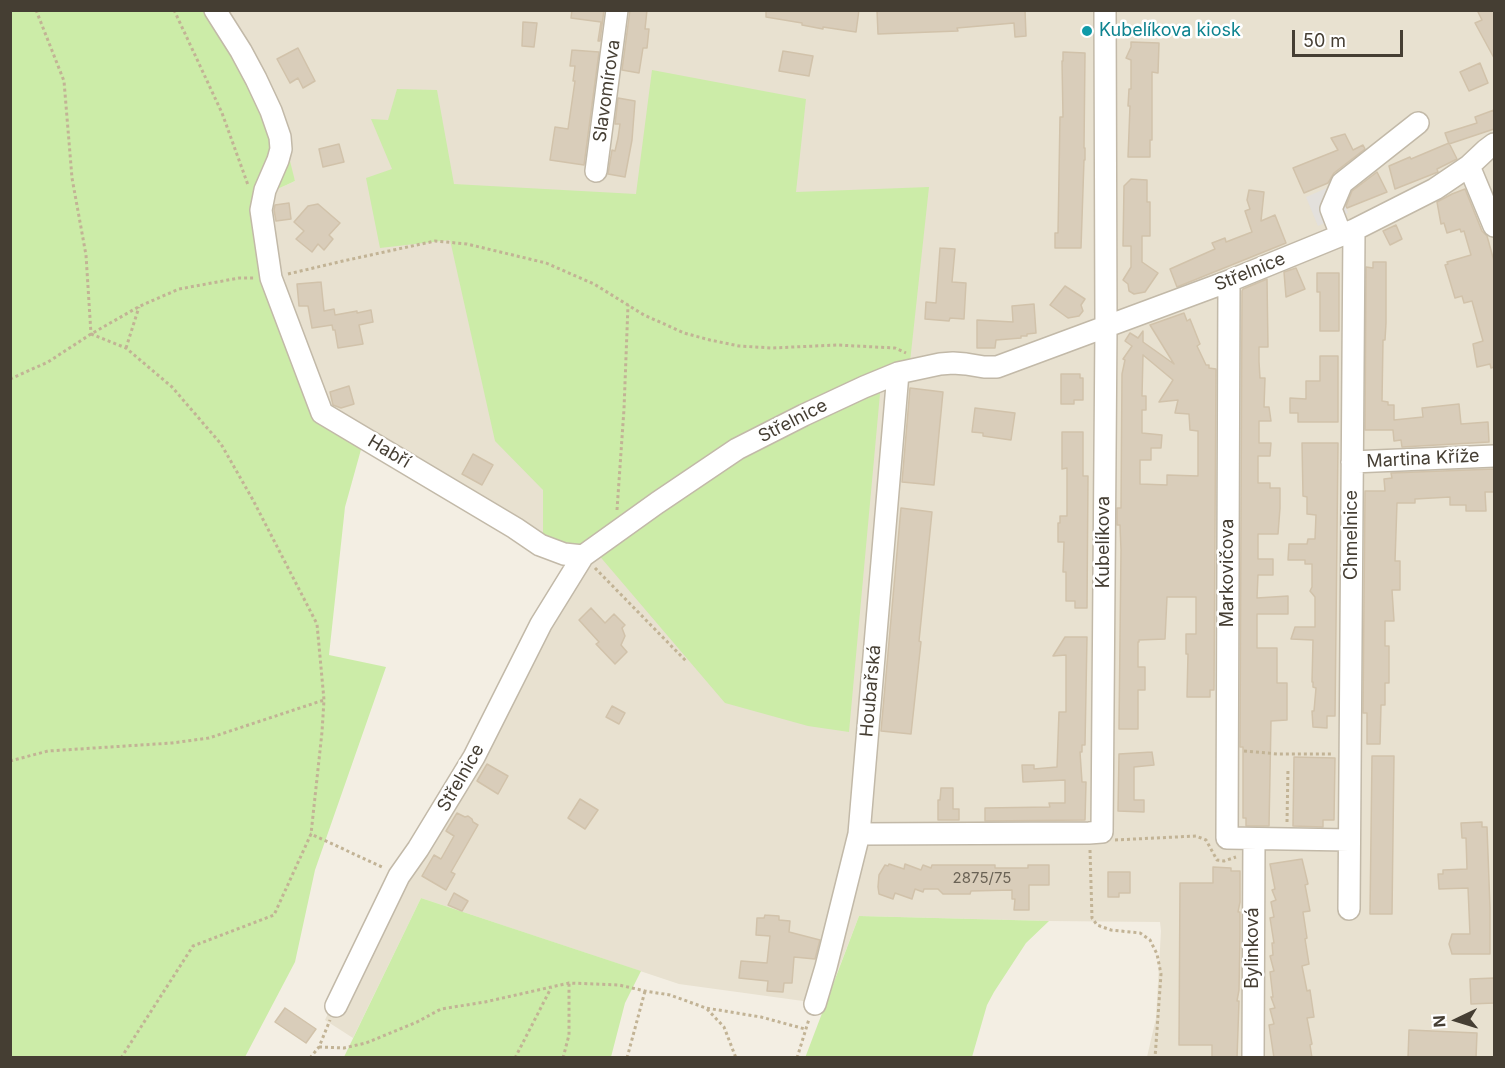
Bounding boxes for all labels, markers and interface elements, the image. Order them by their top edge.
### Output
scale bar [1295,18,1406,56]
place label: Kubelíkova kiosk [1099,20,1241,42]
marker: Kubelíkova kiosk [1080,24,1094,38]
text: 50 m [1303,30,1346,51]
street label: Slavomírova [589,38,625,144]
street label: Střelnice [1211,248,1289,296]
street label: Střelnice [755,394,831,448]
street label: Habří [364,431,414,473]
street label: Martina Kříže [1366,445,1480,473]
street label: Chmelnice [1341,490,1363,580]
street label: Kubelíkova [1093,496,1115,588]
street label: Markovičova [1217,519,1239,627]
street label: Houbařská [856,644,886,738]
street label: Střelnice [433,740,489,816]
house number: 2875/75 [953,869,1011,887]
street label: Bylinková [1242,907,1264,989]
north arrow [1427,990,1487,1050]
text: N [1429,1014,1449,1028]

